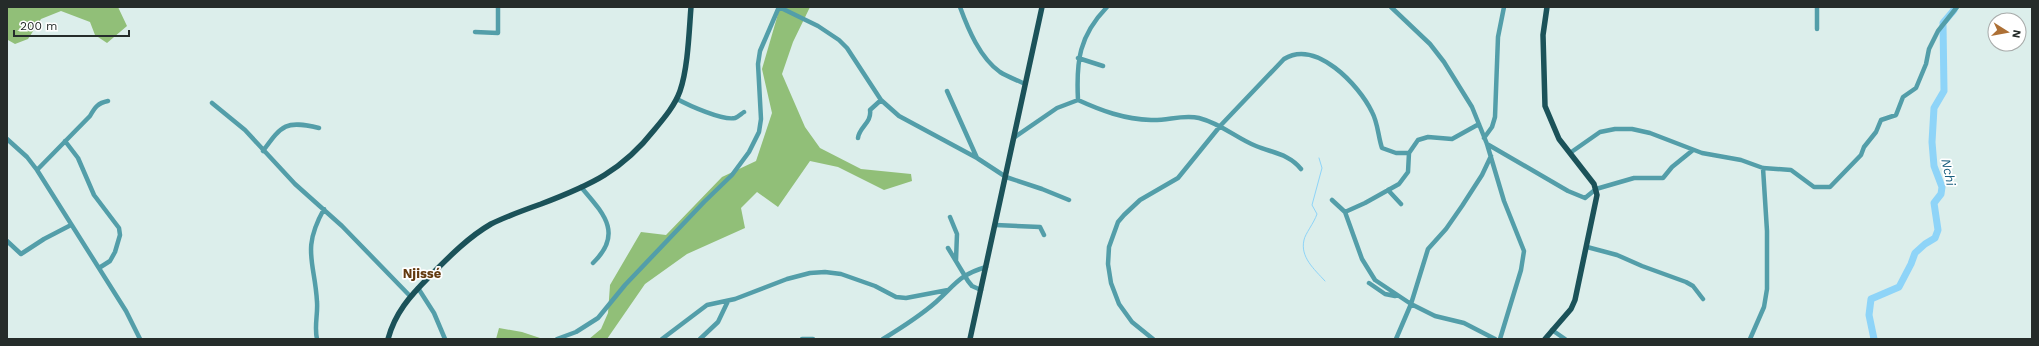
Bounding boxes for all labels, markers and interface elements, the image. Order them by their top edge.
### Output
scale bar [14,12,129,38]
north arrow [1987,12,2027,52]
text: 200 m [20,19,57,33]
text: N [2009,29,2023,39]
water label: Nchi [1938,157,1959,188]
district label: Njissé [403,266,442,281]

